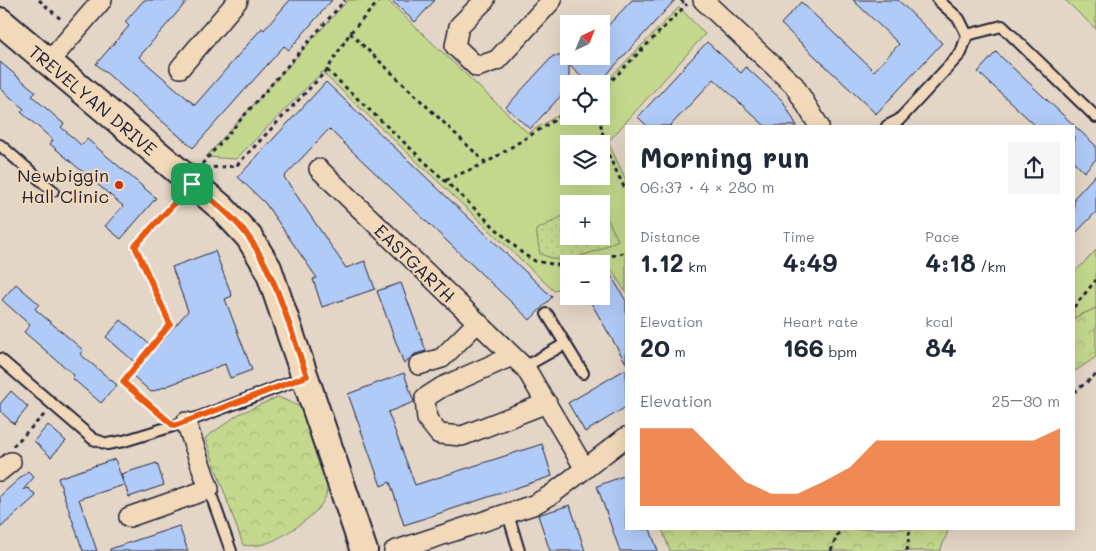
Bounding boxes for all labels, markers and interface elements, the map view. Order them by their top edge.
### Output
north arrow [560,15,610,65]
map controls [560,15,610,305]
street label: TREVELYAN DRIVE [24,39,162,161]
button: locate [560,75,610,125]
button: layers [560,135,610,185]
text: Morning run [640,139,809,175]
button: share [1008,142,1060,194]
place label: Newbiggin Hall Clinic [17,163,109,208]
pin [171,163,213,205]
icon: arrive [178,170,206,198]
text: 06:37 · 4 × 280 m [640,176,775,197]
marker: Newbiggin Hall Clinic [113,179,125,191]
button: + [560,195,610,245]
street label: EASTGARTH [370,219,460,307]
text: Distance [640,227,700,246]
text: Time [783,227,815,246]
text: Pace [925,227,960,246]
text: 1.12 [640,246,684,278]
text: 4:49 [783,246,837,278]
text: 4:18 [925,246,976,278]
button: − [560,255,610,305]
text: km [684,257,707,276]
text: /km [976,257,1006,276]
text: Elevation [640,312,703,331]
text: Heart rate [783,312,858,331]
text: kcal [925,312,953,331]
text: 20 [640,331,670,363]
text: 166 [783,331,824,363]
text: 84 [925,331,957,363]
text: m [670,342,686,361]
text: bpm [824,342,857,361]
text: Elevation [640,390,712,411]
text: 25–30 m [992,390,1060,411]

